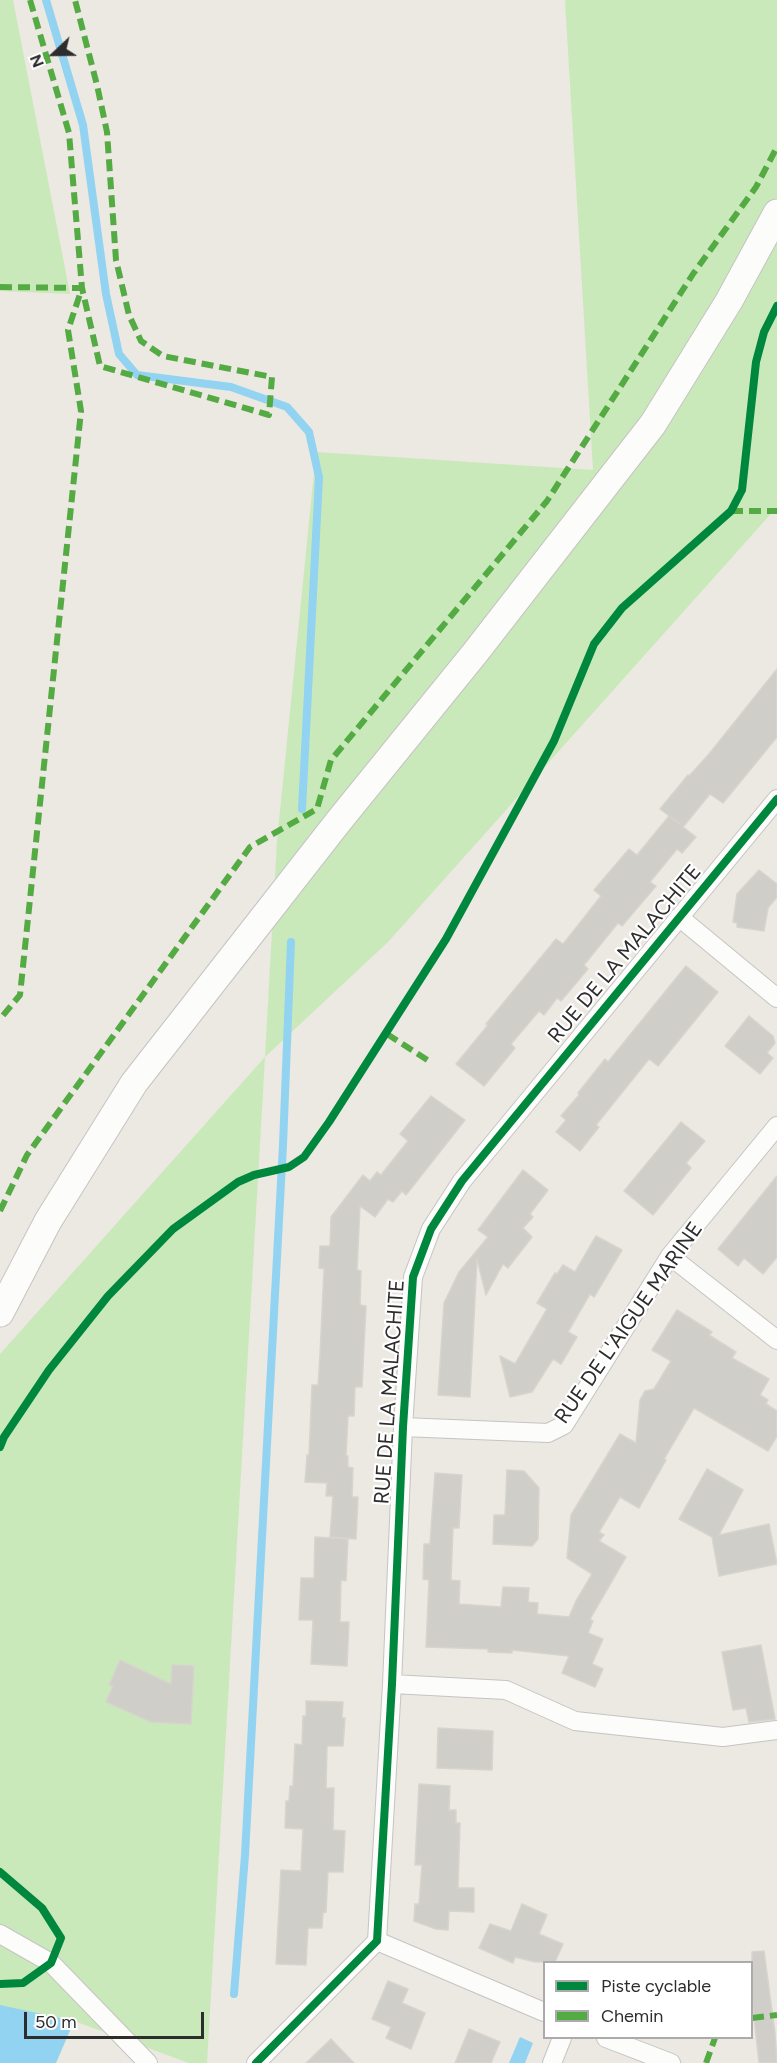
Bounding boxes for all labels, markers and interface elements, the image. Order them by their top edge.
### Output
north arrow [24,24,84,84]
text: N [26,52,48,70]
street label: RUE DE LA MALACHITE [543,860,707,1048]
street label: RUE DE L'AIGUE MARINE [550,1217,708,1429]
street label: RUE DE LA MALACHITE [370,1279,410,1505]
legend [543,1961,753,2039]
text: Piste cyclable [601,1975,711,1997]
scale bar [27,2000,207,2038]
text: Chemin [601,2005,663,2027]
text: 50 m [35,2011,77,2033]

